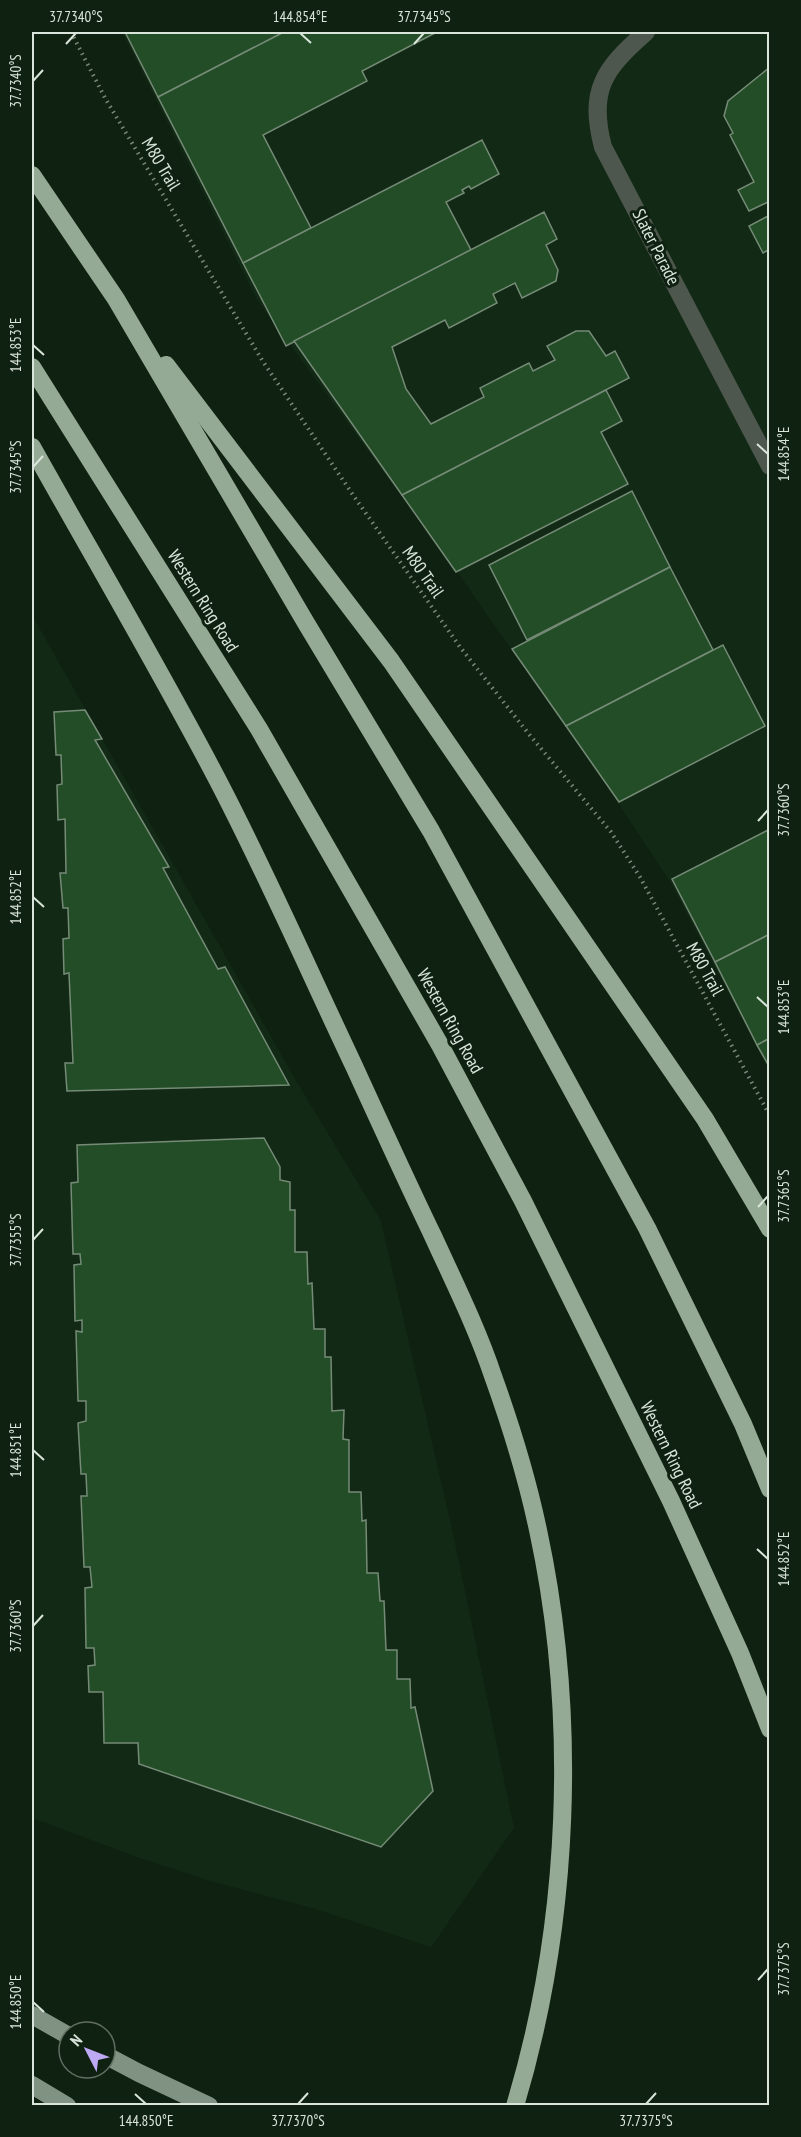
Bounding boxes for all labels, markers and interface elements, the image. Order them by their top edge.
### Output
text: 37.7340°S [49,7,103,26]
text: 144.854°E [273,7,327,26]
text: 37.7345°S [397,7,451,26]
text: 37.7340°S [6,54,25,108]
street label: M80 Trail [137,133,187,195]
street label: Slater Parade [628,205,685,289]
text: 144.853°E [6,318,25,372]
text: 144.854°E [774,427,793,481]
text: 37.7345°S [6,440,25,494]
street label: M80 Trail [397,541,450,603]
street label: Western Ring Road [163,545,244,656]
text: 37.7360°S [774,783,793,837]
text: 144.852°E [6,870,25,924]
street label: M80 Trail [681,938,730,1000]
street label: Western Ring Road [412,964,489,1077]
text: 144.853°E [774,980,793,1034]
text: 37.7365°S [774,1169,793,1223]
text: 37.7355°S [6,1213,25,1267]
street label: Western Ring Road [636,1397,707,1512]
text: 144.851°E [6,1423,25,1477]
text: 144.852°E [774,1532,793,1586]
text: 37.7360°S [6,1599,25,1653]
text: 37.7375°S [774,1942,793,1996]
text: 144.850°E [6,1975,25,2029]
north arrow [57,2020,117,2080]
text: N [66,2030,86,2050]
text: 144.850°E [119,2111,173,2130]
text: 37.7370°S [271,2111,325,2130]
text: 37.7375°S [619,2111,673,2130]

